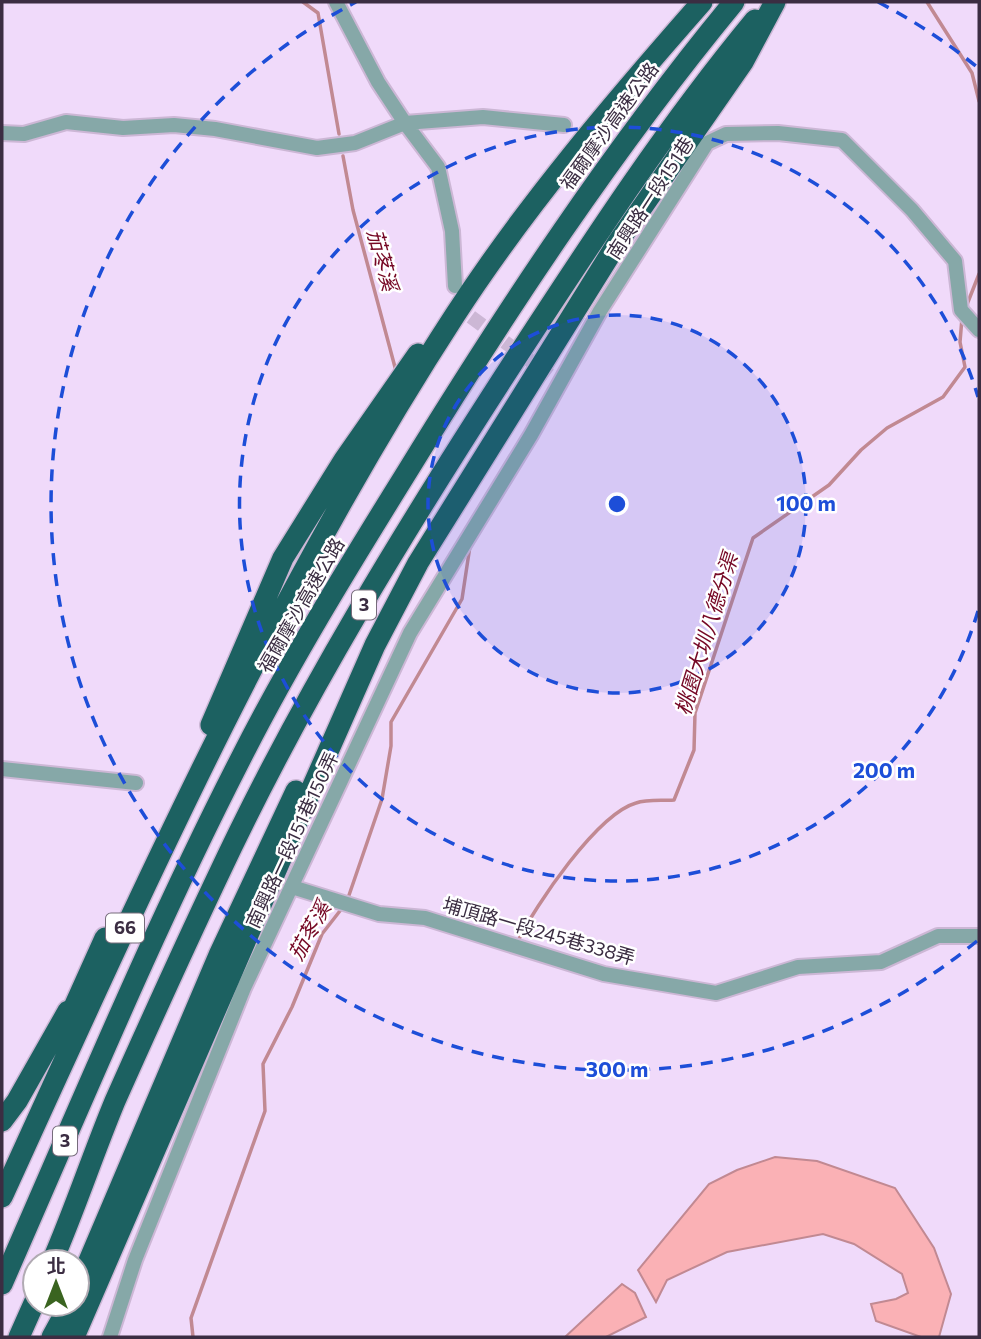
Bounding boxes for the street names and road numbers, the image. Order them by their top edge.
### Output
street label: 福爾摩沙高速公路 [555,57,663,194]
street label: 南興路一段151巷 [601,132,698,263]
street label: 福爾摩沙高速公路 [253,533,349,676]
road number: 3 [352,590,376,620]
street label: 南興路一段151巷150弄 [241,748,342,931]
street label: 埔頂路一段245巷338弄 [440,892,638,969]
road number: 66 [106,914,144,943]
road number: 3 [53,1126,77,1156]

